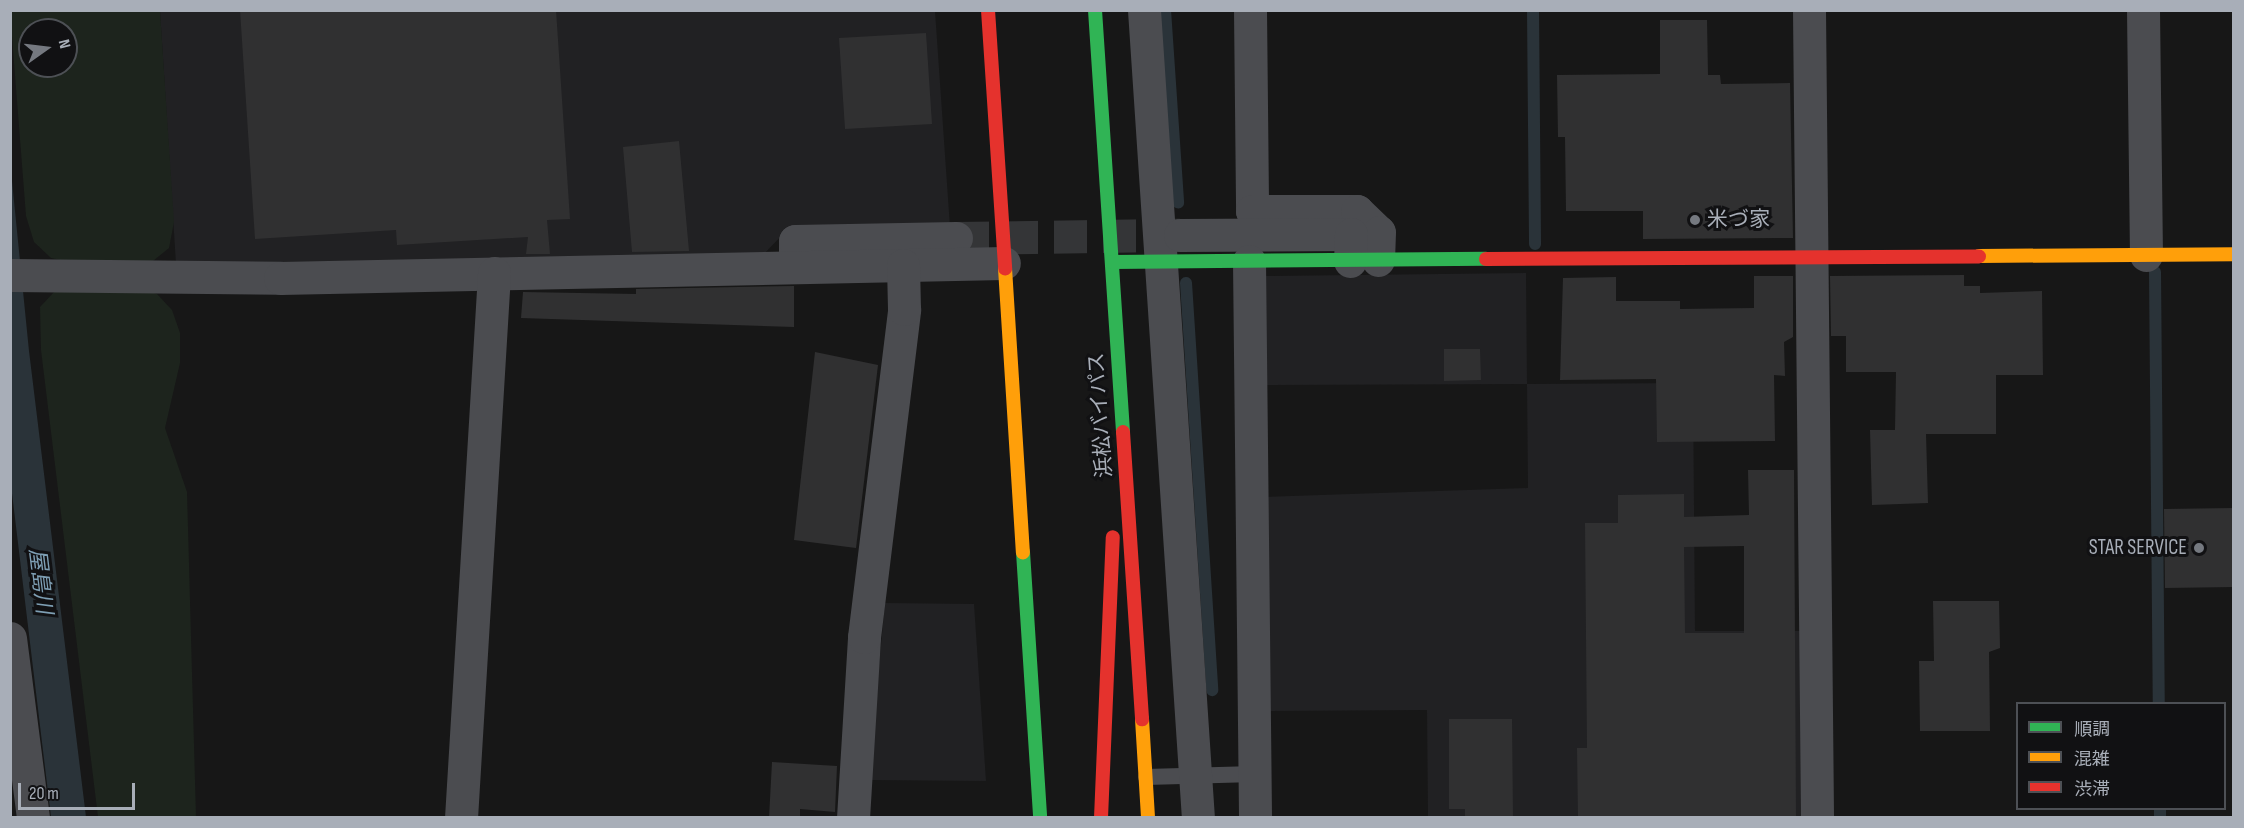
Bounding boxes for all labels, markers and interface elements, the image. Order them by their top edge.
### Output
north arrow [18,18,78,78]
text: N [54,38,74,50]
place label: 米づ家 [1707,207,1770,233]
marker: 米づ家 [1688,213,1702,227]
street label: 浜松バイパス [1084,351,1118,479]
place label: STAR SERVICE [2089,535,2187,561]
marker: STAR SERVICE [2192,541,2206,555]
water label: 屋島川 [23,547,57,615]
legend [2016,702,2226,810]
text: 順調 [2074,719,2110,740]
text: 混雑 [2074,749,2110,770]
scale bar [21,771,138,809]
text: 渋滞 [2074,779,2110,800]
text: 20 m [29,783,59,804]

